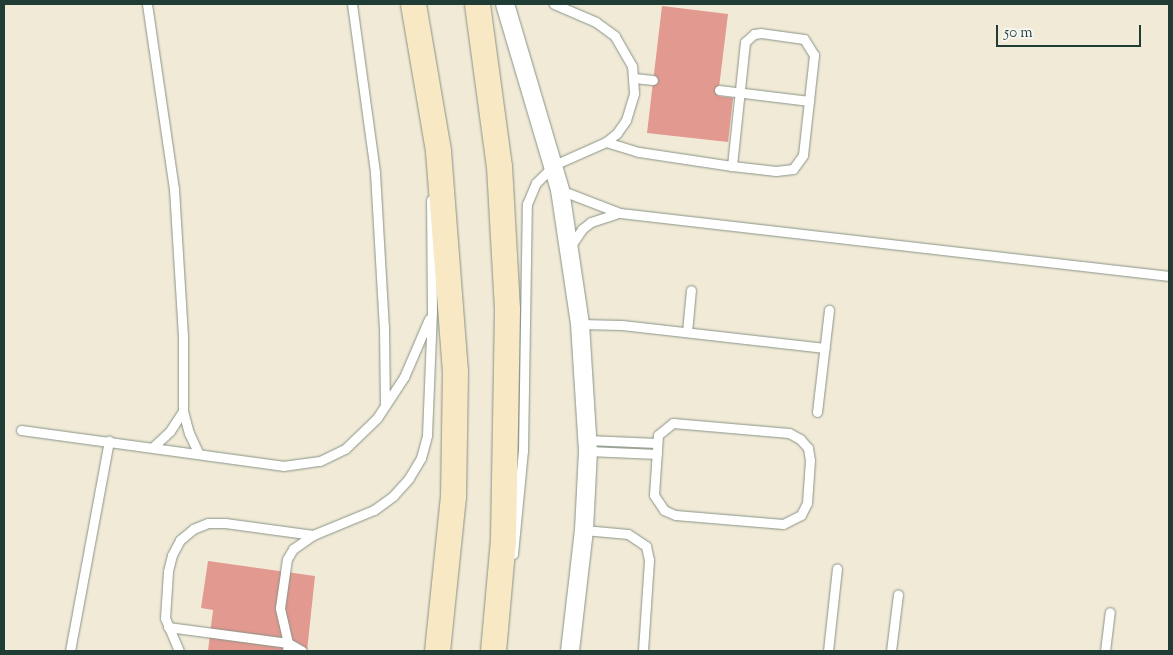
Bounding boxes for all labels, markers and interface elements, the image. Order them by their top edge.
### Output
scale bar [998,15,1143,47]
text: 50 m [1004,23,1033,44]

